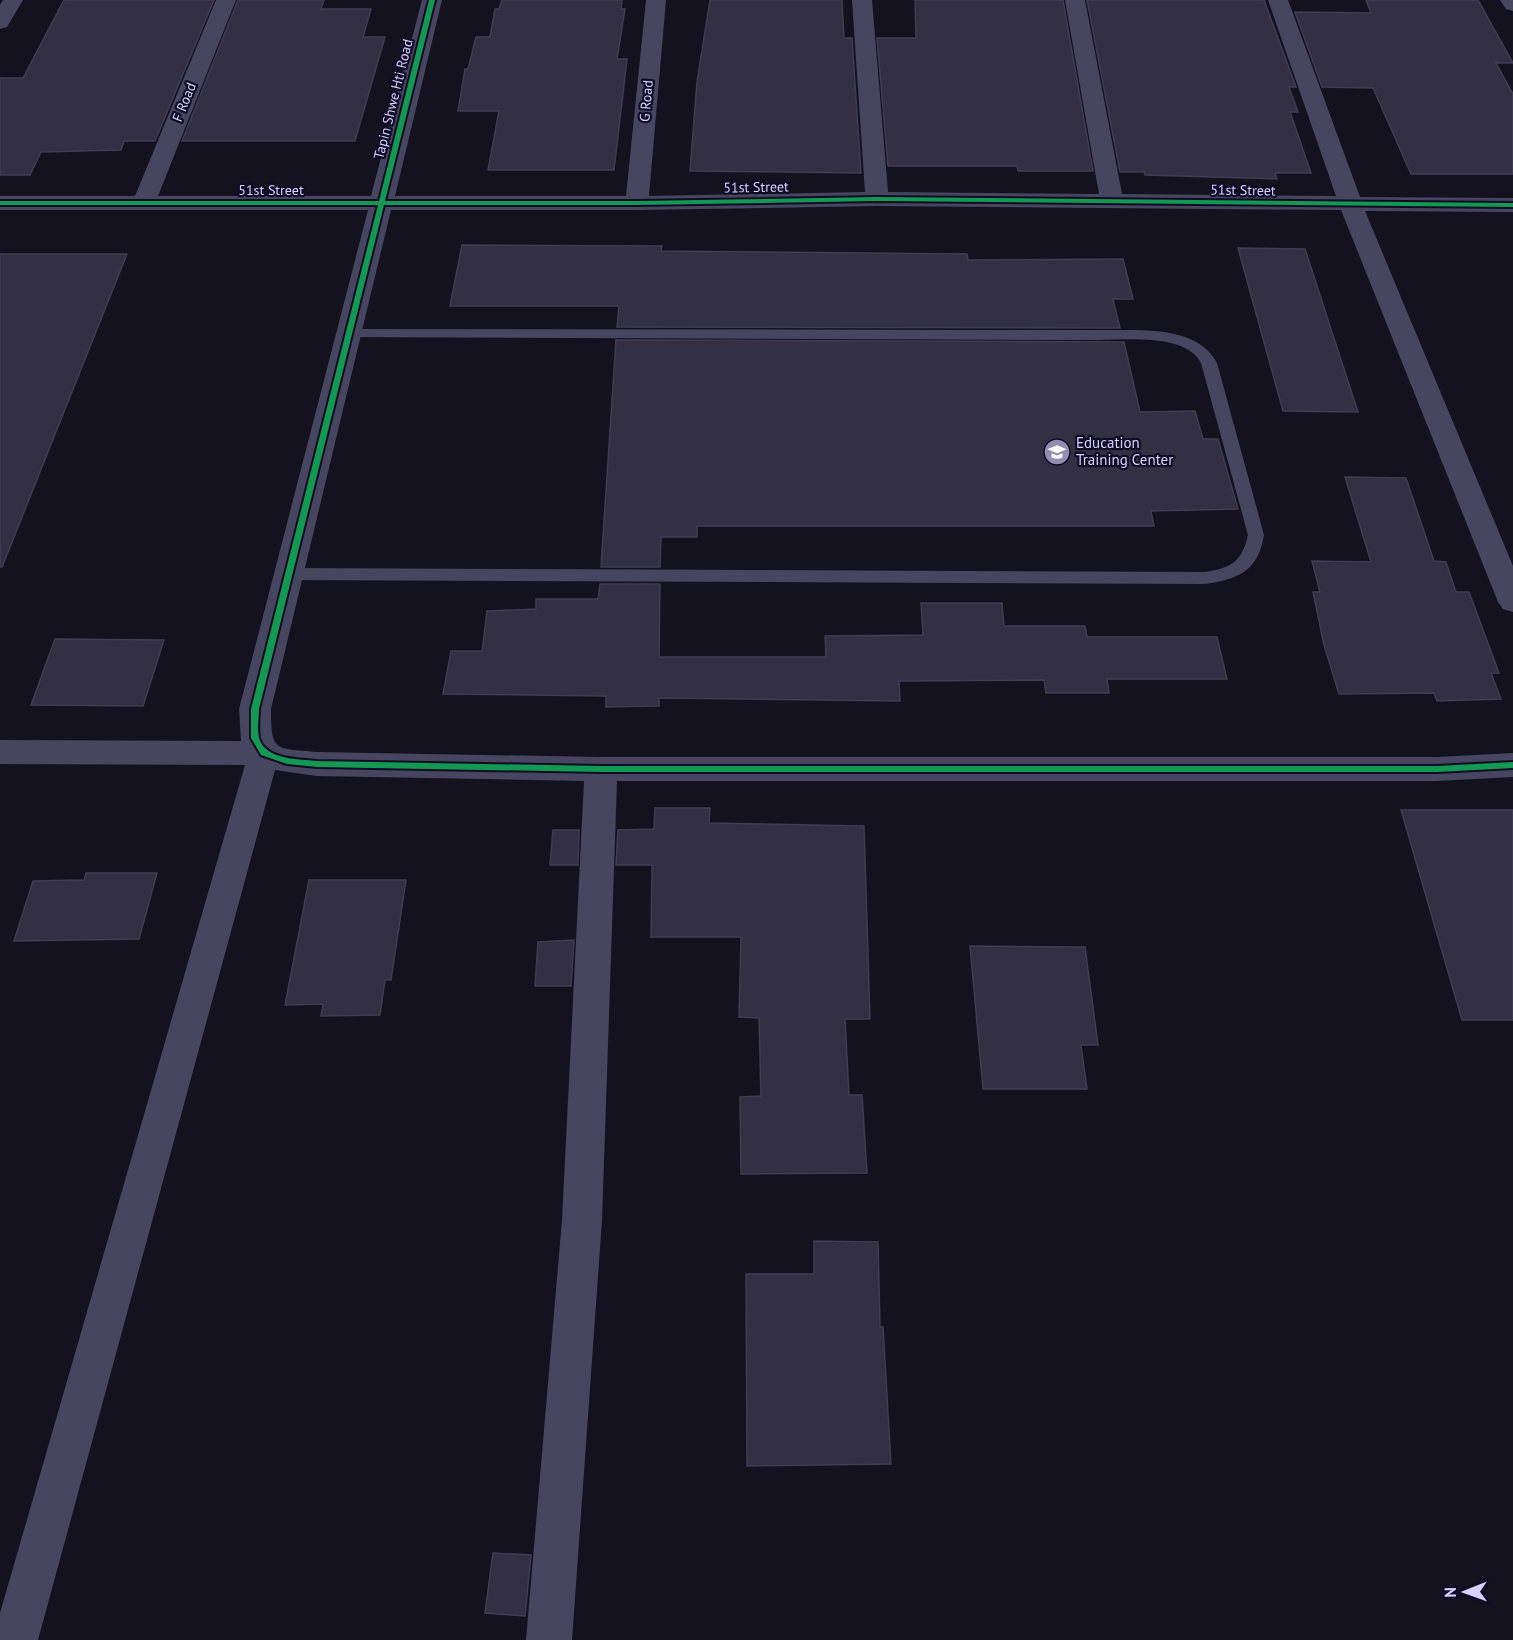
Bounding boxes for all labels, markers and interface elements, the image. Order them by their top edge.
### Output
street label: Tapin Shwe Hti Road [369,37,417,161]
street label: G Road [635,79,657,123]
street label: F Road [168,80,200,124]
street label: 51st Street [723,177,789,197]
street label: 51st Street [1210,180,1276,200]
street label: 51st Street [238,181,304,199]
place label: Education Training Center [1076,433,1173,469]
school or university icon: Education Training Center [1042,437,1072,467]
north arrow [1435,1562,1495,1622]
text: N [1440,1587,1460,1598]

